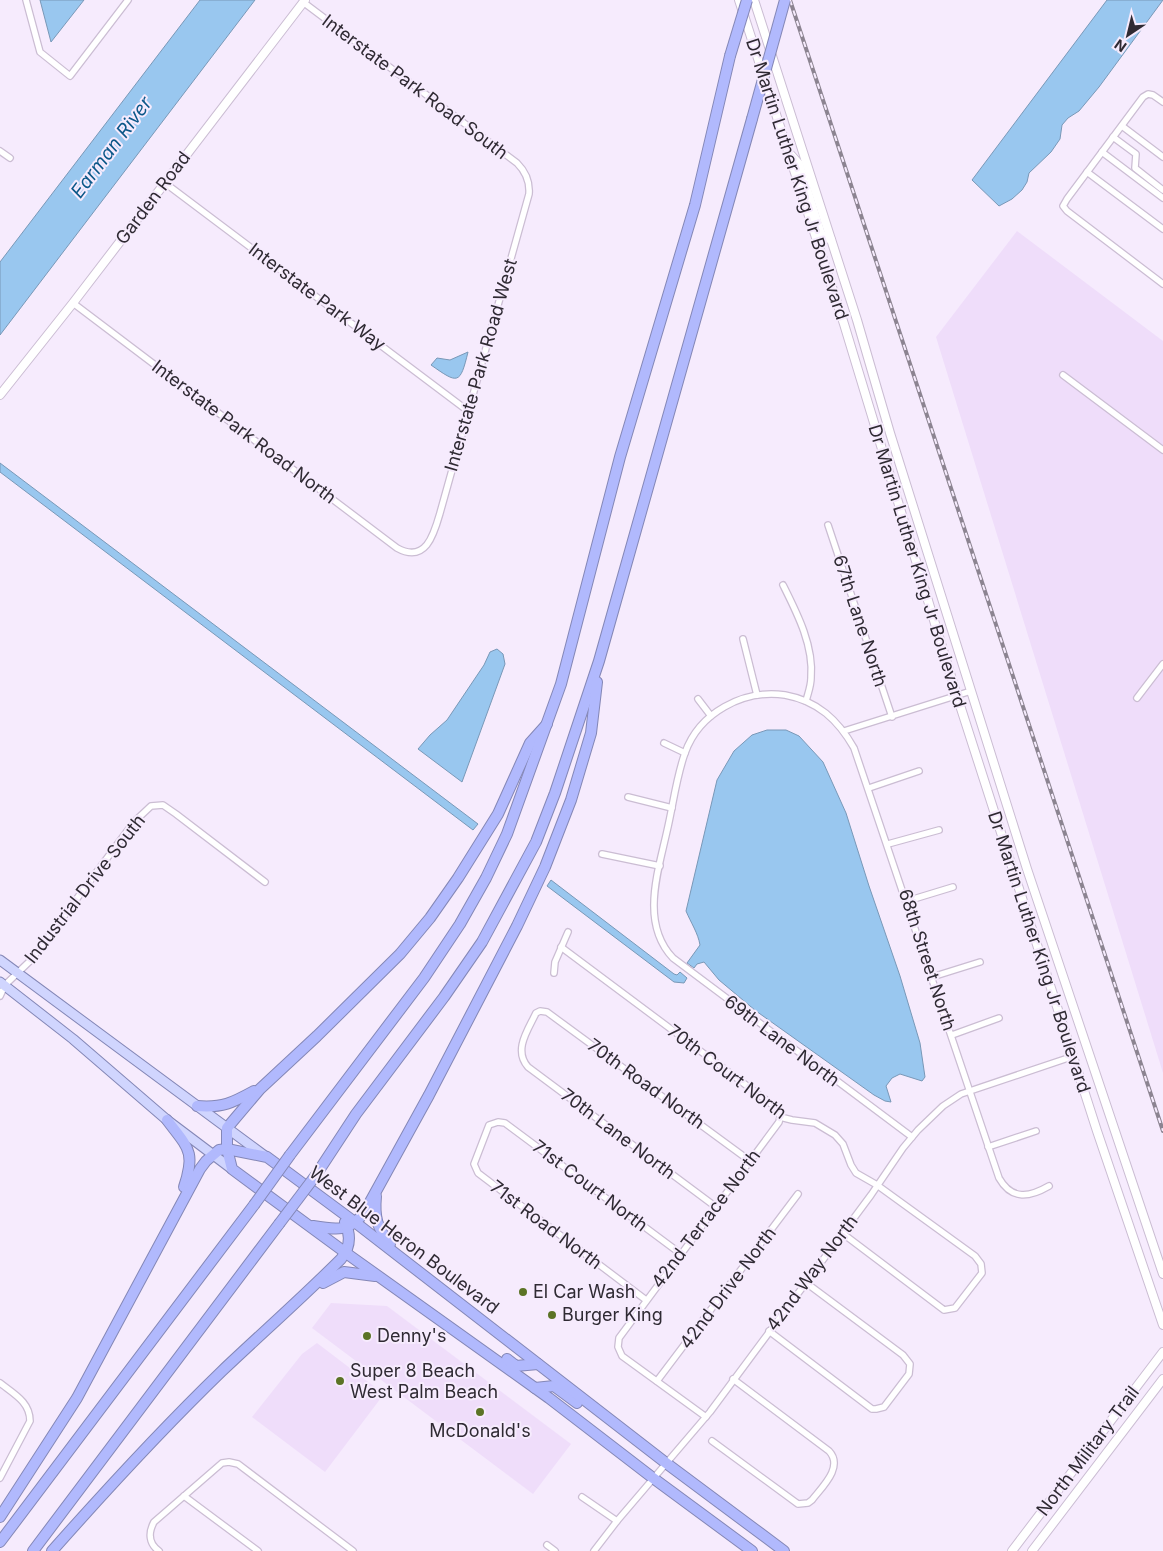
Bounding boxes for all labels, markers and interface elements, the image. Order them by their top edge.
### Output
street label: Interstate Park Road South [318,10,512,163]
north arrow [1103,10,1153,60]
street label: Dr Martin Luther King Jr Boulevard [742,35,853,322]
text: N [1111,36,1130,56]
water label: Earman River [66,92,157,202]
street label: Garden Road [111,147,194,248]
street label: Interstate Park Way [245,238,390,355]
street label: Interstate Park Road West [440,256,521,474]
street label: Interstate Park Road North [148,355,341,508]
street label: Dr Martin Luther King Jr Boulevard [864,422,971,710]
street label: 67th Lane North [829,552,892,689]
street label: Dr Martin Luther King Jr Boulevard [984,808,1095,1095]
street label: Industrial Drive South [20,810,149,967]
street label: 68th Street North [895,886,960,1033]
street label: 69th Lane North [721,991,844,1091]
street label: 70th Court North [664,1020,791,1123]
street label: 70th Road North [584,1034,709,1133]
street label: 70th Lane North [557,1084,680,1183]
street label: 71st Court North [529,1136,652,1236]
street label: 42nd Terrace North [647,1145,764,1292]
street label: West Blue Heron Boulevard [305,1161,503,1318]
street label: 71st Road North [486,1176,606,1273]
street label: 42nd Way North [761,1211,862,1335]
street label: 42nd Drive North [675,1223,780,1353]
place label: El Car Wash [533,1281,635,1302]
marker: El Car Wash [517,1286,529,1298]
place label: Burger King [562,1304,663,1325]
marker: Burger King [546,1309,558,1321]
place label: Denny's [377,1325,447,1346]
marker: Denny's [361,1330,373,1342]
place label: Super 8 Beach West Palm Beach [350,1360,498,1402]
marker: Super 8 Beach West Palm Beach [334,1375,346,1387]
street label: North Military Trail [1032,1382,1143,1520]
marker: McDonald's [474,1406,486,1418]
place label: McDonald's [429,1420,531,1441]

